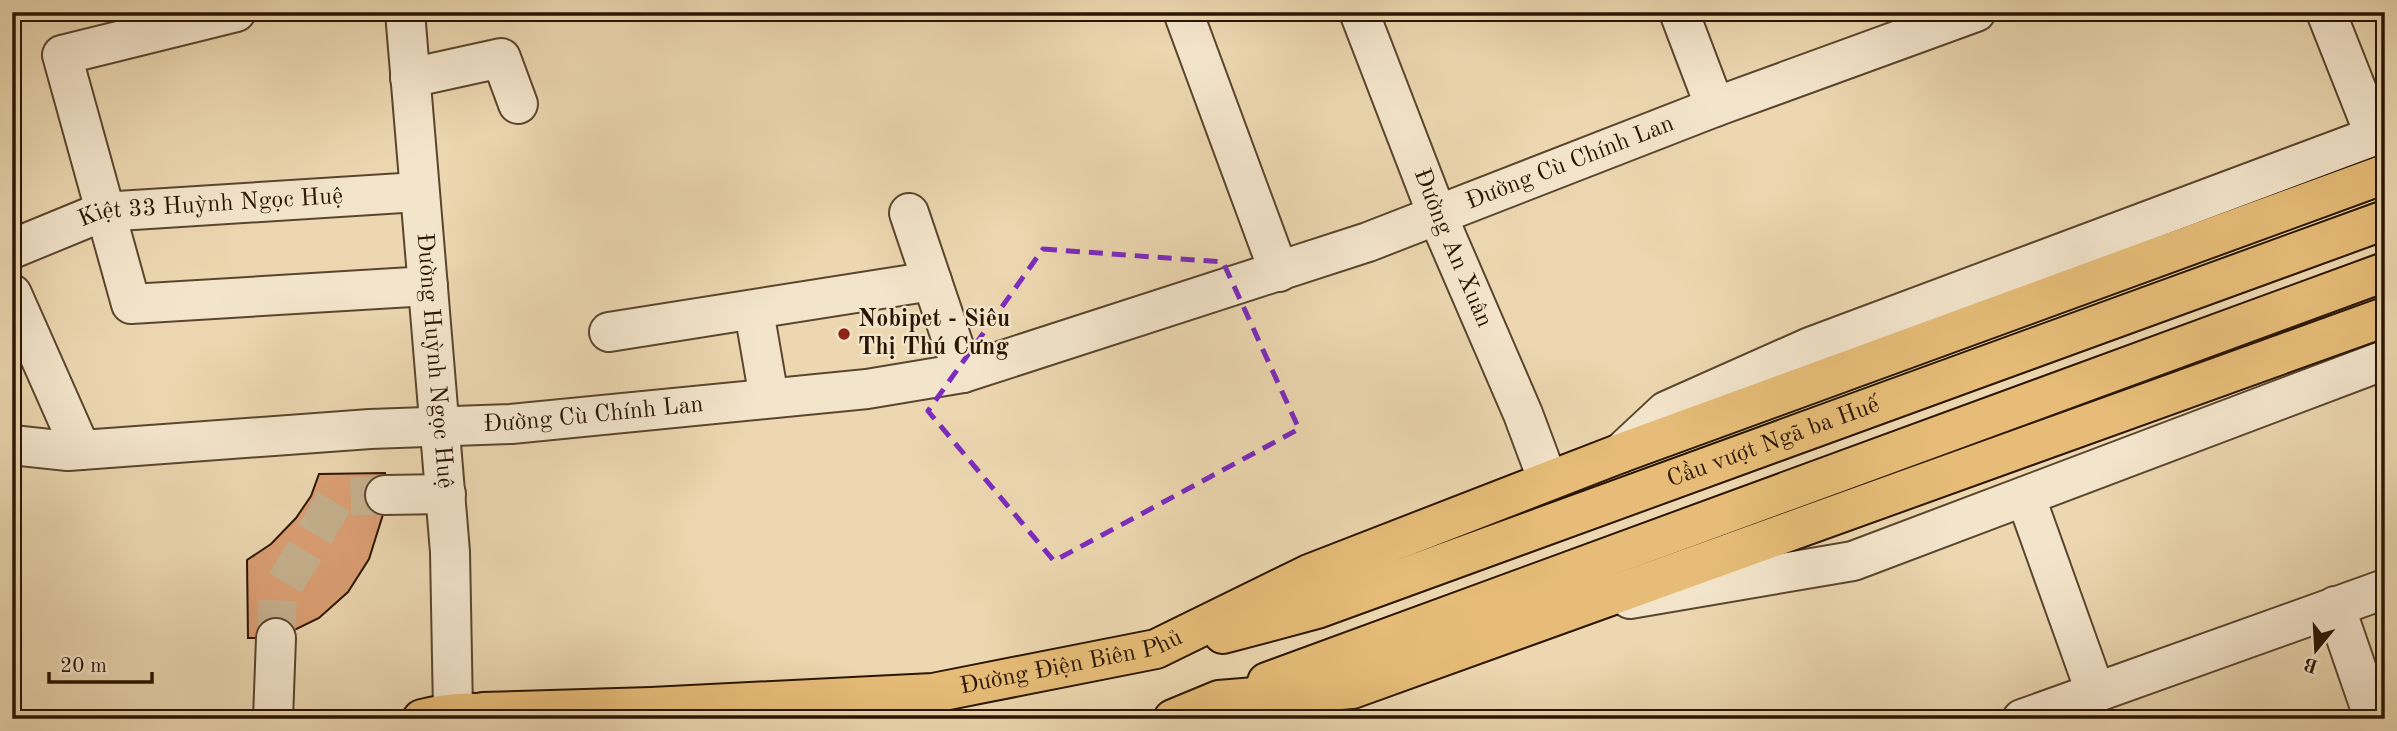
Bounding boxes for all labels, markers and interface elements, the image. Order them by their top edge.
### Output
street label: Đường Cù Chính Lan [1463,112,1678,215]
street label: Đường An Xuân [1409,166,1496,331]
street label: Kiệt 33 Huỳnh Ngọc Huệ [75,185,344,232]
street label: Đường Huỳnh Ngọc Huệ [411,232,457,490]
place label: Nobipet - Siêu Thị Thú Cưng [858,308,1010,360]
marker: Nobipet - Siêu Thị Thú Cưng [836,326,852,342]
street label: Cầu vượt Ngã ba Huế [1664,392,1885,492]
street label: Đường Cù Chính Lan [483,393,704,437]
north arrow [2282,616,2352,686]
street label: Đường Điện Biên Phủ [958,626,1187,699]
scale bar [49,640,152,684]
text: B [2302,653,2321,675]
text: 20 m [60,656,107,677]

